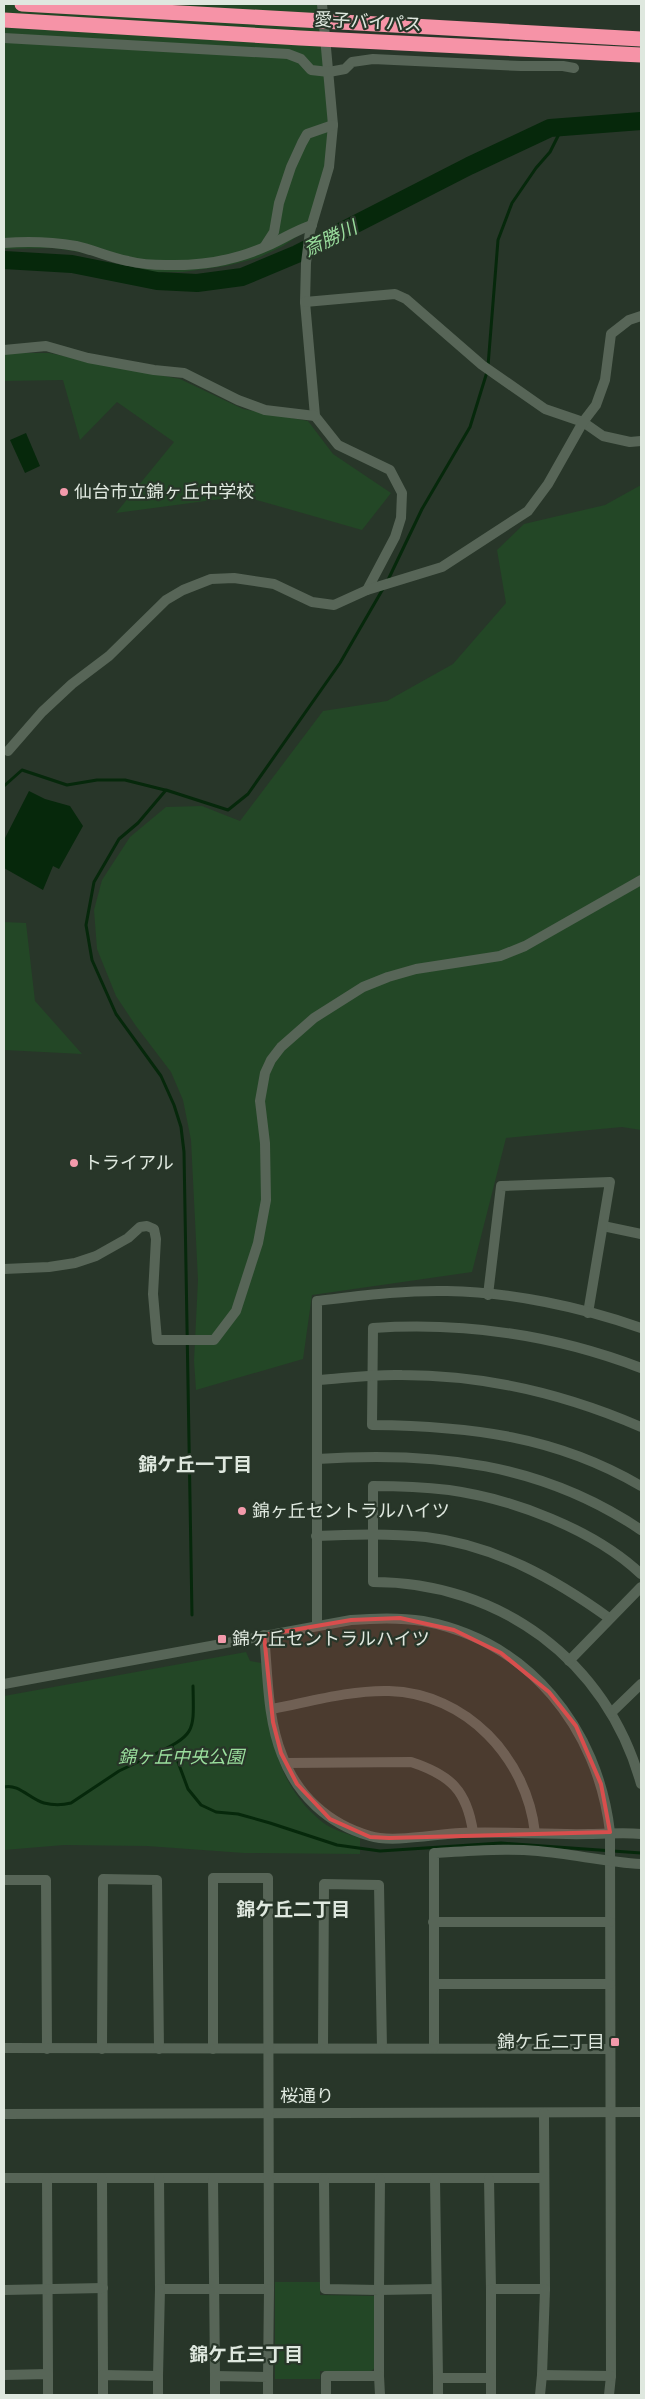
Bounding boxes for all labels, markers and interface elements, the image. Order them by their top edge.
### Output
street label: 愛子バイパス [314,4,423,36]
water label: 斎勝川 [298,211,363,261]
place label: 仙台市立錦ヶ丘中学校 [74,477,254,503]
marker: 仙台市立錦ヶ丘中学校 [58,486,70,498]
place label: トライアル [84,1148,174,1174]
marker: トライアル [68,1157,80,1169]
district label: 錦ケ丘一丁目 [138,1449,252,1476]
place label: 錦ヶ丘セントラルハイツ [252,1496,450,1522]
marker: 錦ヶ丘セントラルハイツ [236,1505,248,1517]
place label: 錦ケ丘セントラルハイツ [232,1624,430,1650]
marker: 錦ケ丘セントラルハイツ [216,1633,228,1645]
park label: 錦ヶ丘中央公園 [118,1742,247,1768]
district label: 錦ケ丘二丁目 [236,1894,350,1921]
place label: 錦ケ丘二丁目 [497,2027,605,2053]
marker: 錦ケ丘二丁目 [609,2036,621,2048]
street label: 桜通り [280,2081,334,2107]
district label: 錦ケ丘三丁目 [189,2339,303,2366]

